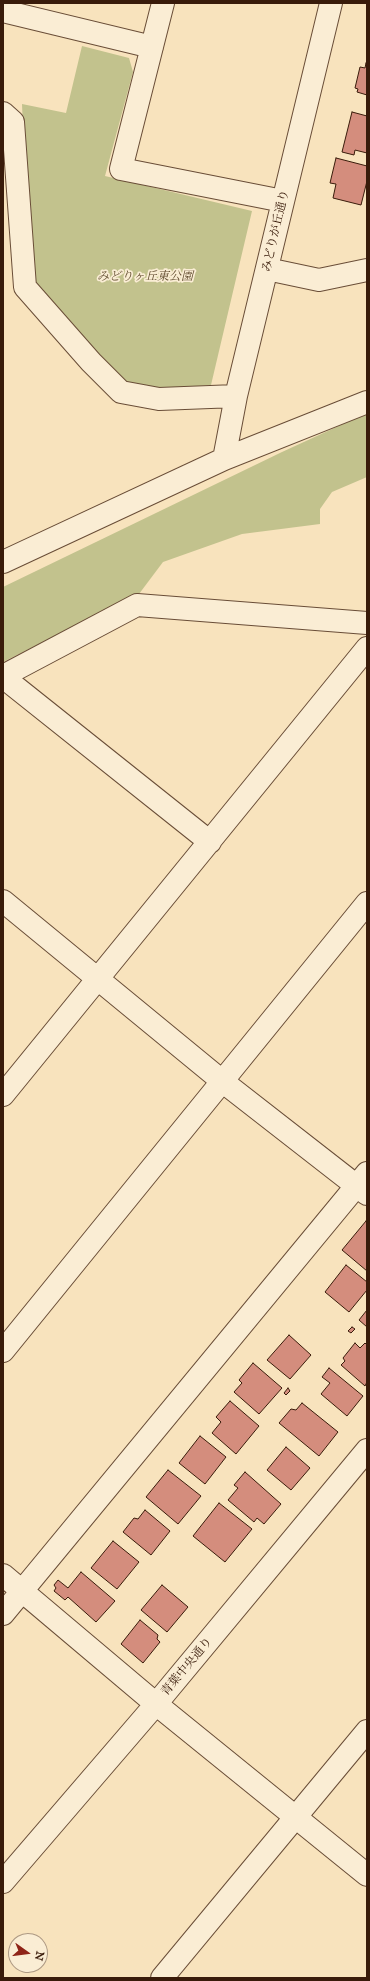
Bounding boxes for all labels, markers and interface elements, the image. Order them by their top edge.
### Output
street label: みどりが丘通り [260,188,292,274]
park label: みどりヶ丘東公園 [97,270,193,284]
street label: 青葉中央通り [158,1635,216,1699]
north arrow [8,1933,48,1973]
text: N [32,1950,47,1962]

